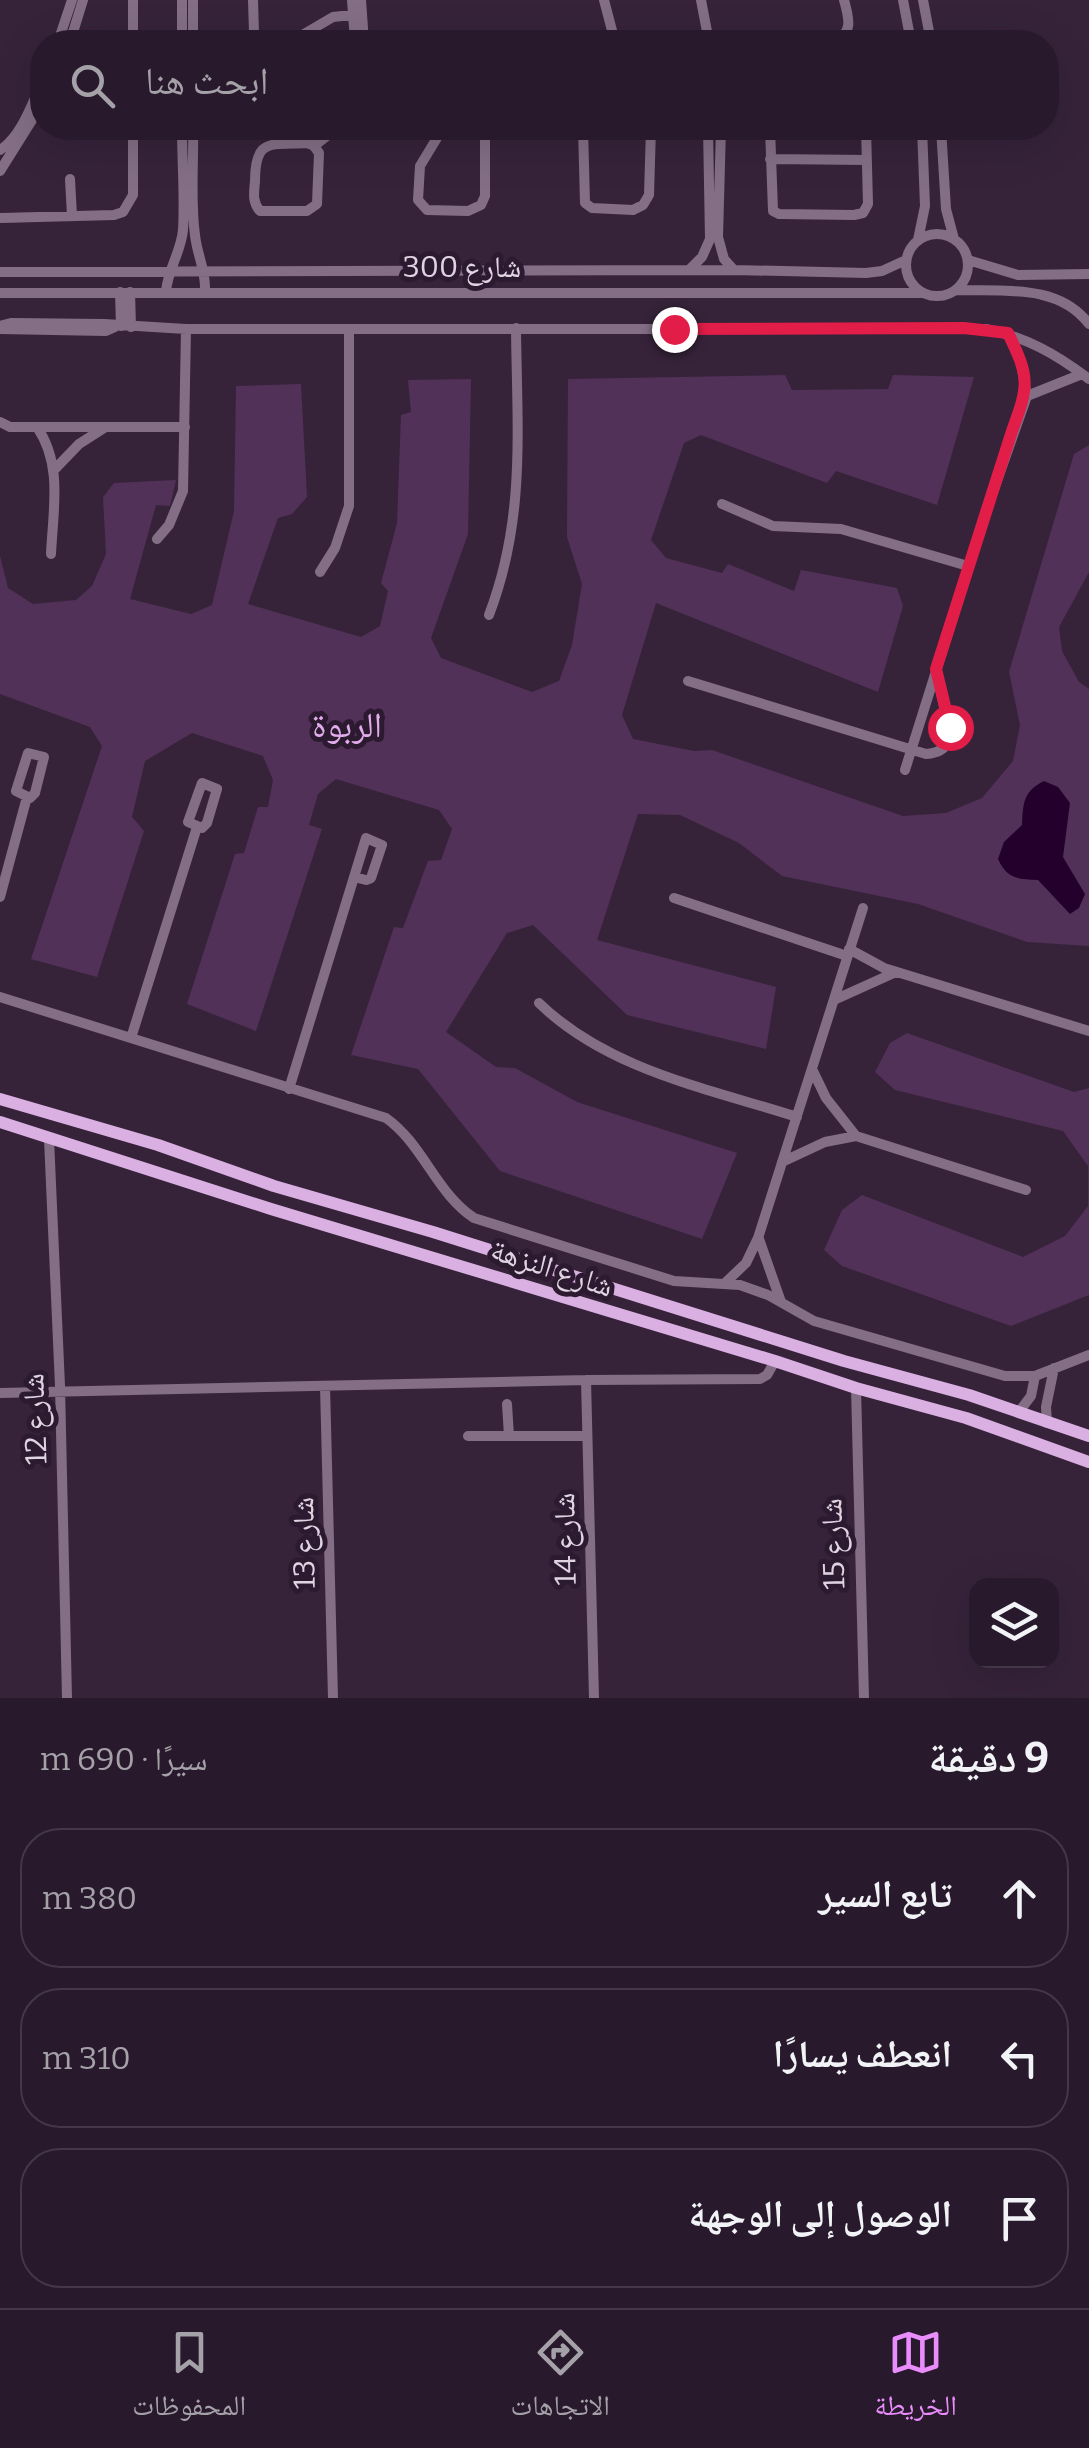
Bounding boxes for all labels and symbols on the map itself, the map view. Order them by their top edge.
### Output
street label: شارع 300 [403,249,521,286]
route end [652,307,698,353]
district label: الربوة [312,704,382,746]
route start [928,705,974,751]
street label: شارع النزهة [486,1231,618,1306]
street label: شارع 12 [15,1373,56,1465]
street label: شارع 14 [546,1492,585,1586]
street label: شارع 13 [285,1497,324,1589]
street label: شارع 15 [813,1498,854,1590]

